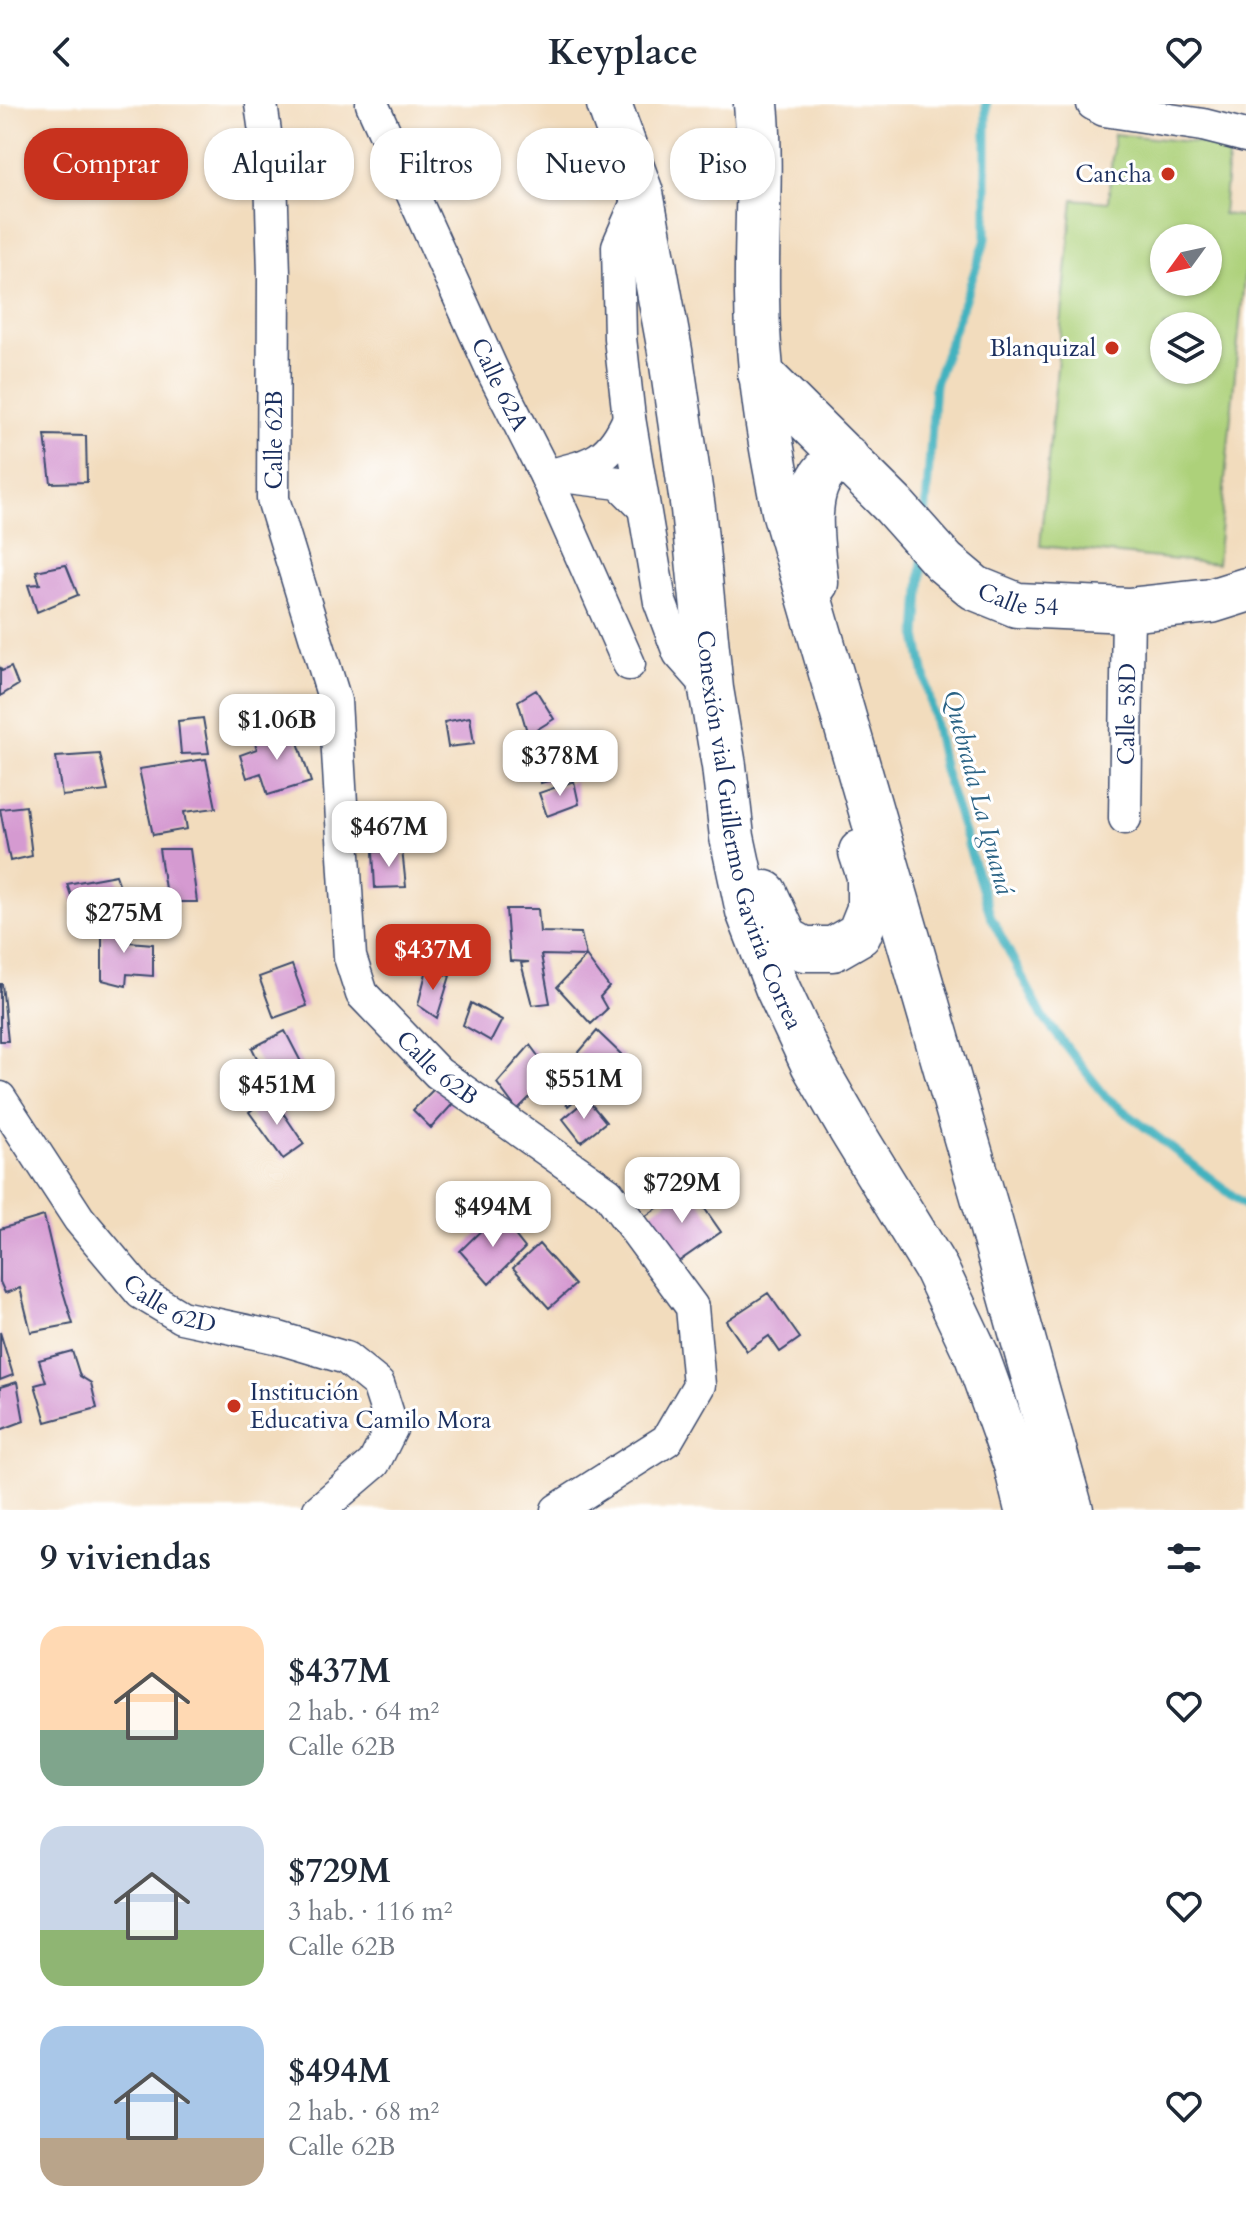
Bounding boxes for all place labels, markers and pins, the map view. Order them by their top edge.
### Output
place label: Cancha [1075,158,1153,191]
marker: Cancha [1159,165,1177,183]
place label: Blanquizal [990,332,1096,365]
marker: Blanquizal [1103,339,1121,357]
pin: $1.06B [212,694,342,762]
pin: $378M [504,730,616,798]
pin: $467M [333,801,445,869]
pin: $275M [68,887,180,955]
pin: $437M [377,924,489,992]
pin: $551M [528,1053,640,1121]
pin: $451M [221,1059,333,1127]
pin: $729M [626,1157,738,1225]
pin: $494M [437,1181,549,1249]
place label: Institución Educativa Camilo Mora [250,1376,492,1437]
marker: Institución Educativa Camilo Mora [225,1397,243,1415]

